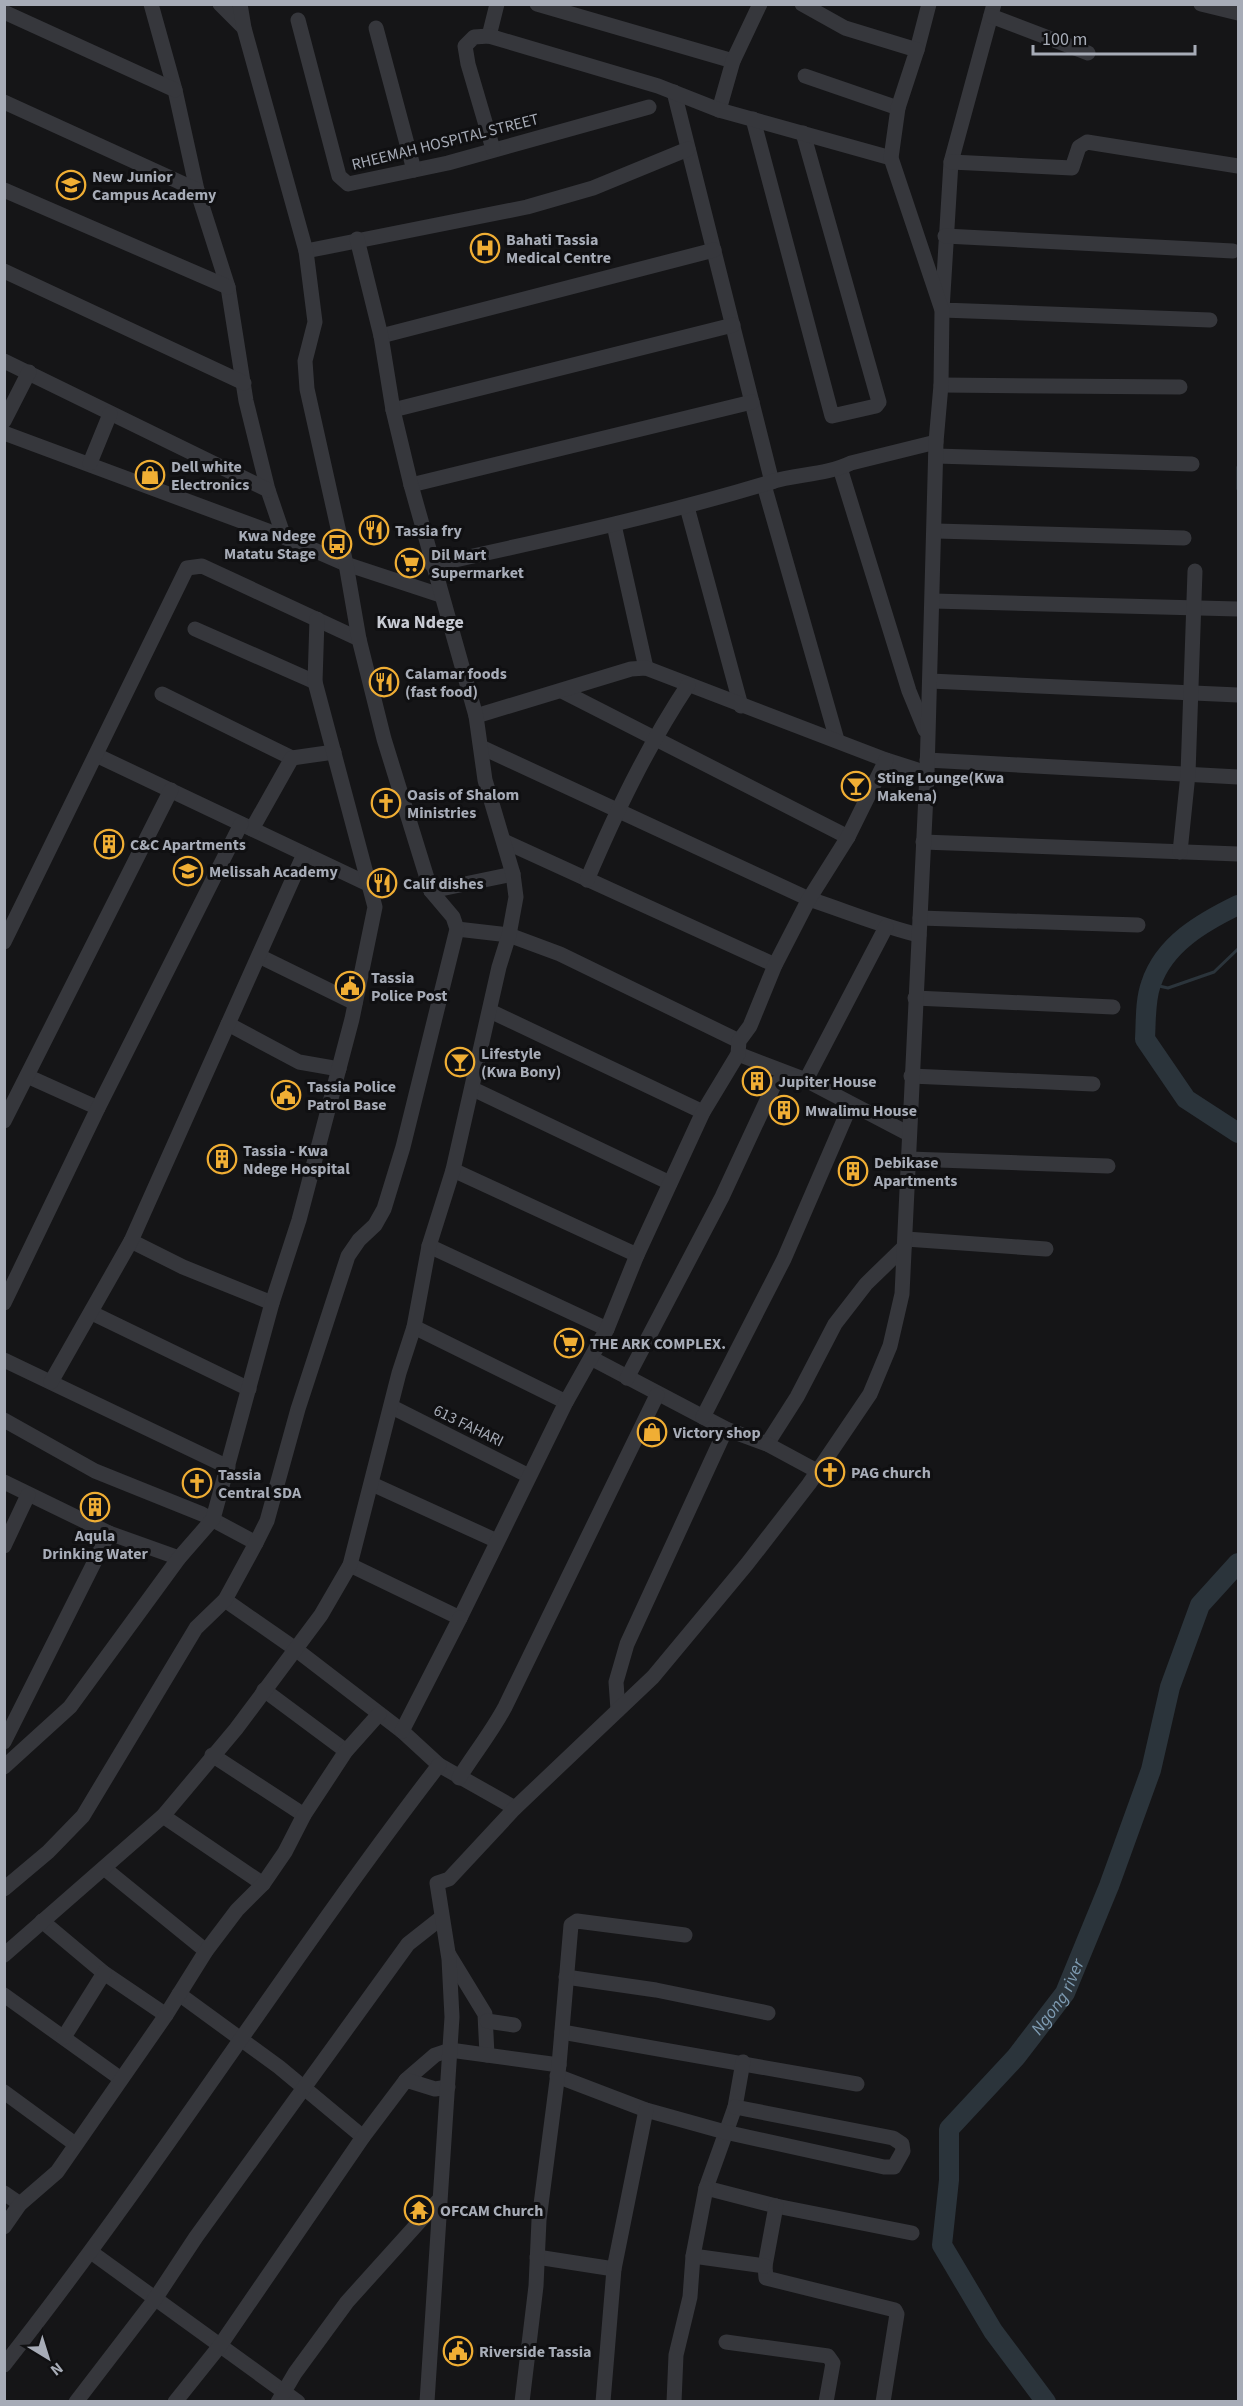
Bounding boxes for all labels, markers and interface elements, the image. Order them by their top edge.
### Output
scale bar [1033,18,1195,56]
text: 100 m [1042,27,1087,52]
street label: RHEEMAH HOSPITAL STREET [349,108,542,176]
place label: New Junior Campus Academy [92,166,217,206]
school or university icon: New Junior Campus Academy [55,169,87,201]
place label: Bahati Tassia Medical Centre [506,229,611,269]
hospital icon: Bahati Tassia Medical Centre [469,232,501,264]
place label: Dell white Electronics [171,456,249,496]
shop icon: Dell white Electronics [134,459,166,491]
restaurant icon: Tassia fry [358,514,390,546]
place label: Tassia fry [395,520,462,542]
place label: Kwa Ndege Matatu Stage [224,525,316,565]
bus stop icon: Kwa Ndege Matatu Stage [321,528,353,560]
place label: Dil Mart Supermarket [431,544,524,584]
supermarket icon: Dil Mart Supermarket [394,547,426,579]
district label: Kwa Ndege [376,610,464,635]
place label: Calamar foods (fast food) [405,663,507,703]
restaurant icon: Calamar foods (fast food) [368,666,400,698]
place label: Sting Lounge(Kwa Makena) [877,767,1004,807]
bar icon: Sting Lounge(Kwa Makena) [840,770,872,802]
place label: Oasis of Shalom Ministries [407,784,519,824]
church icon: Oasis of Shalom Ministries [370,787,402,819]
building icon: C&C Apartments [93,828,125,860]
place label: C&C Apartments [130,834,246,856]
school or university icon: Melissah Academy [172,855,204,887]
place label: Melissah Academy [209,861,339,883]
restaurant icon: Calif dishes [366,867,398,899]
place label: Calif dishes [403,873,484,895]
place label: Tassia Police Post [371,967,448,1007]
public building icon: Tassia Police Post [334,970,366,1002]
place label: Lifestyle (Kwa Bony) [481,1043,561,1083]
bar icon: Lifestyle (Kwa Bony) [444,1046,476,1078]
building icon: Jupiter House [741,1065,773,1097]
place label: Jupiter House [778,1071,877,1093]
place label: Tassia Police Patrol Base [307,1076,396,1116]
public building icon: Tassia Police Patrol Base [270,1079,302,1111]
building icon: Mwalimu House [768,1094,800,1126]
place label: Mwalimu House [805,1100,917,1122]
place label: Tassia - Kwa Ndege Hospital [243,1140,350,1180]
building icon: Tassia - Kwa Ndege Hospital [206,1143,238,1175]
place label: Debikase Apartments [873,1152,957,1192]
building icon: Debikase Apartments [837,1155,869,1187]
supermarket icon: THE ARK COMPLEX. [553,1327,585,1359]
place label: THE ARK COMPLEX. [590,1333,726,1355]
street label: 613 FAHARI [430,1399,507,1452]
shop icon: Victory shop [636,1416,668,1448]
place label: Victory shop [672,1422,761,1444]
church icon: PAG church [814,1456,846,1488]
place label: PAG church [851,1462,931,1484]
place label: Tassia Central SDA [218,1464,302,1504]
church icon: Tassia Central SDA [181,1467,213,1499]
building icon: Aqula Drinking Water [79,1491,111,1523]
place label: Aqula Drinking Water [42,1525,148,1565]
water label: Ngong river [1025,1954,1091,2040]
temple icon: OFCAM Church [403,2194,435,2226]
place label: OFCAM Church [440,2200,543,2222]
north arrow [18,2328,78,2388]
public building icon: Riverside Tassia [442,2335,474,2367]
place label: Riverside Tassia [479,2341,591,2363]
text: N [46,2357,68,2381]

